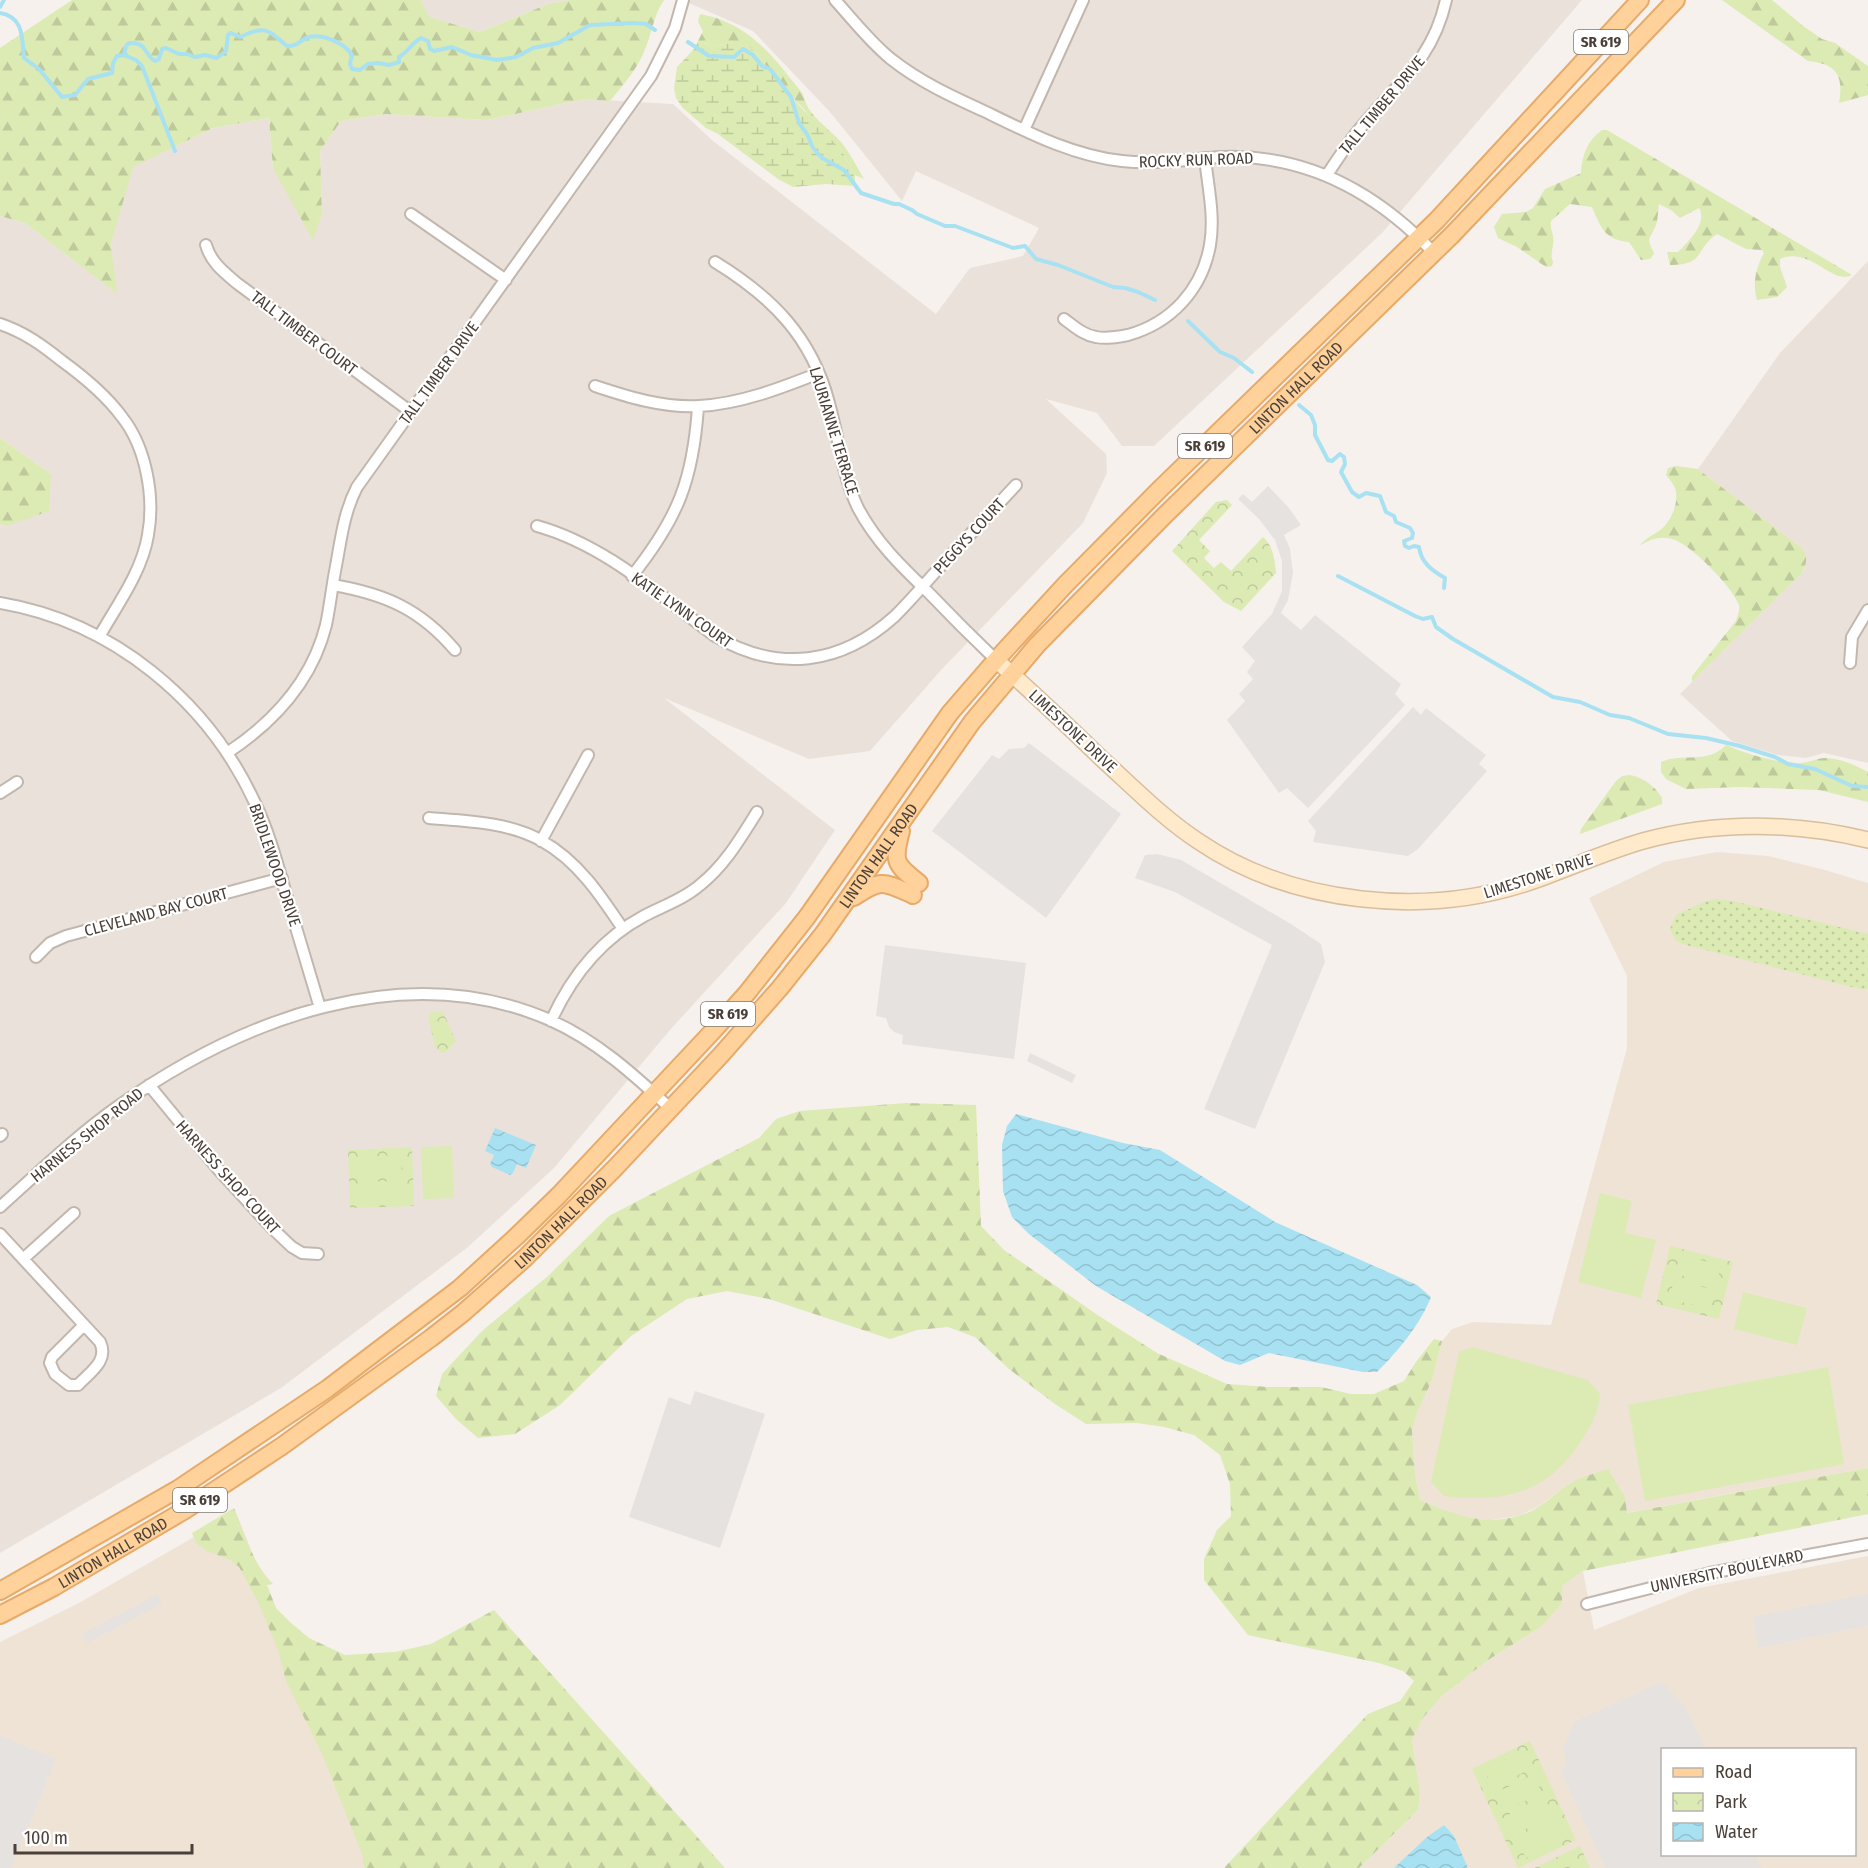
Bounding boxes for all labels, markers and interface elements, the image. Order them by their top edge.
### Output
road number: SR 619 [1574,30,1628,54]
street label: TALL TIMBER DRIVE [1335,52,1429,158]
street label: ROCKY RUN ROAD [1138,149,1254,171]
street label: TALL TIMBER COURT [247,287,361,379]
street label: TALL TIMBER DRIVE [395,318,483,428]
street label: LINTON HALL ROAD [1245,337,1347,437]
street label: LAURIANNE TERRACE [805,365,863,497]
road number: SR 619 [1178,434,1232,458]
street label: PEGGYS COURT [929,494,1009,578]
street label: KATIE LYNN COURT [628,568,737,652]
street label: LIMESTONE DRIVE [1025,685,1121,777]
street label: LINTON HALL ROAD [835,799,922,912]
street label: BRIDLEWOOD DRIVE [245,801,305,929]
street label: LIMESTONE DRIVE [1481,849,1595,903]
street label: CLEVELAND BAY COURT [82,884,230,940]
road number: SR 619 [701,1002,755,1026]
street label: HARNESS SHOP ROAD [27,1084,147,1186]
street label: HARNESS SHOP COURT [172,1116,284,1238]
street label: LINTON HALL ROAD [510,1172,611,1273]
road number: SR 619 [173,1488,227,1512]
street label: LINTON HALL ROAD [55,1513,171,1592]
street label: UNIVERSITY BOULEVARD [1649,1545,1805,1597]
legend [1661,1748,1856,1856]
text: Road [1715,1761,1752,1783]
text: Park [1715,1791,1748,1813]
scale bar [15,1817,192,1855]
text: Water [1715,1821,1758,1843]
text: 100 m [24,1827,68,1849]

